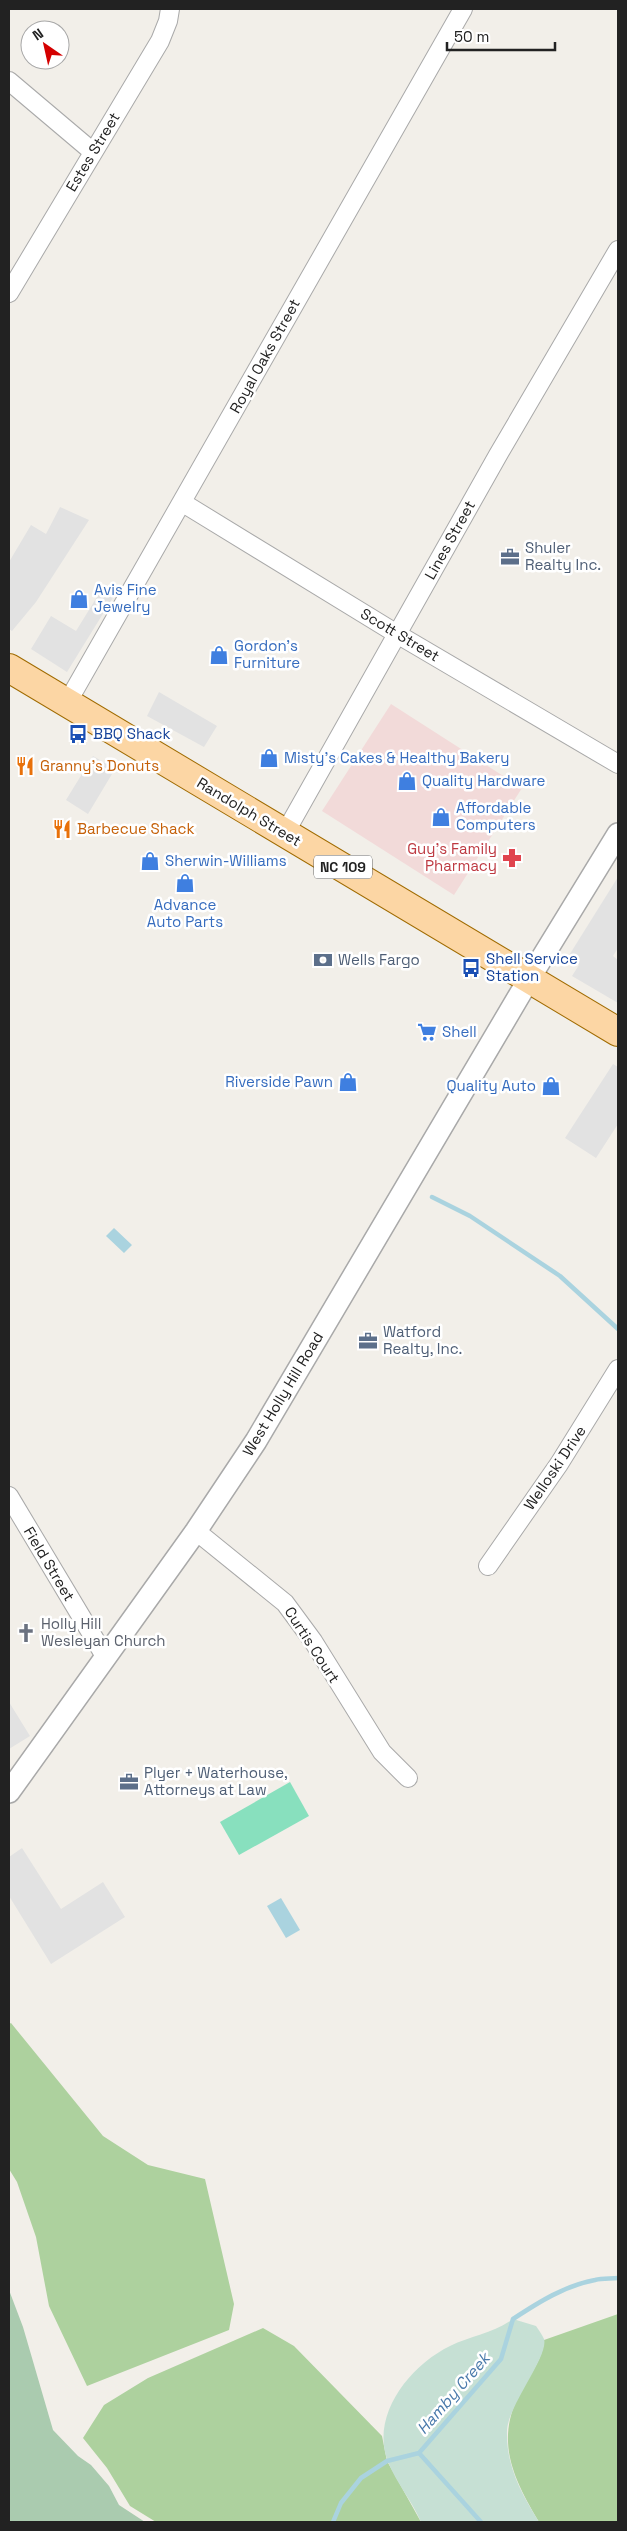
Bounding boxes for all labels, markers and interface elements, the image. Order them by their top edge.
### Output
north arrow [20,20,70,70]
scale bar [447,20,554,52]
text: N [29,24,47,44]
text: 50 m [454,27,489,46]
street label: Estes Street [61,109,124,195]
street label: Royal Oaks Street [225,295,304,416]
street label: Lines Street [420,497,479,583]
place label: Shuler Realty Inc. [525,538,601,574]
office icon: Shuler Realty Inc. [499,546,521,568]
place label: Avis Fine Jewelry [94,580,157,616]
shop icon: Avis Fine Jewelry [68,588,90,610]
street label: Scott Street [357,604,443,666]
place label: Gordon's Furniture [234,636,300,672]
shop icon: Gordon's Furniture [208,644,230,666]
bus stop icon: BBQ Shack [67,723,89,745]
place label: BBQ Shack [93,724,171,743]
shop icon: Misty's Cakes & Healthy Bakery [258,747,280,769]
place label: Misty's Cakes & Healthy Bakery [284,748,509,767]
restaurant icon: Granny's Donuts [14,755,36,777]
place label: Granny's Donuts [40,756,159,775]
shop icon: Quality Hardware [396,770,418,792]
place label: Quality Hardware [422,771,546,790]
street label: Randolph Street [194,773,305,850]
place label: Affordable Computers [456,798,536,834]
shop icon: Affordable Computers [430,806,452,828]
restaurant icon: Barbecue Shack [51,818,73,840]
place label: Barbecue Shack [77,819,194,838]
place label: Guy's Family Pharmacy [407,839,497,875]
pharmacy icon: Guy's Family Pharmacy [501,847,523,869]
shop icon: Sherwin-Williams [139,850,161,872]
place label: Sherwin-Williams [165,851,287,870]
road number: NC 109 [314,856,372,879]
shop icon: Advance Auto Parts [174,872,196,894]
place label: Advance Auto Parts [147,895,223,931]
bank icon: Wells Fargo [312,949,334,971]
place label: Shell Service Station [486,949,578,985]
place label: Wells Fargo [338,950,420,969]
bus stop icon: Shell Service Station [460,957,482,979]
supermarket icon: Shell [416,1021,438,1043]
place label: Shell [442,1022,477,1041]
shop icon: Riverside Pawn [337,1071,359,1093]
place label: Riverside Pawn [225,1072,333,1091]
shop icon: Quality Auto [540,1075,562,1097]
place label: Quality Auto [447,1076,536,1095]
place label: Watford Realty, Inc. [383,1322,462,1358]
street label: West Holly Hill Road [238,1328,327,1459]
office icon: Watford Realty, Inc. [357,1330,379,1352]
street label: Welloski Drive [519,1422,590,1514]
street label: Field Street [20,1523,79,1605]
street label: Curtis Court [281,1603,344,1687]
place label: Holly Hill Wesleyan Church [41,1614,166,1650]
church icon: Holly Hill Wesleyan Church [15,1622,37,1644]
place label: Plyer + Waterhouse, Attorneys at Law [144,1763,288,1799]
office icon: Plyer + Waterhouse, Attorneys at Law [118,1771,140,1793]
water label: Hamby Creek [412,2346,496,2438]

